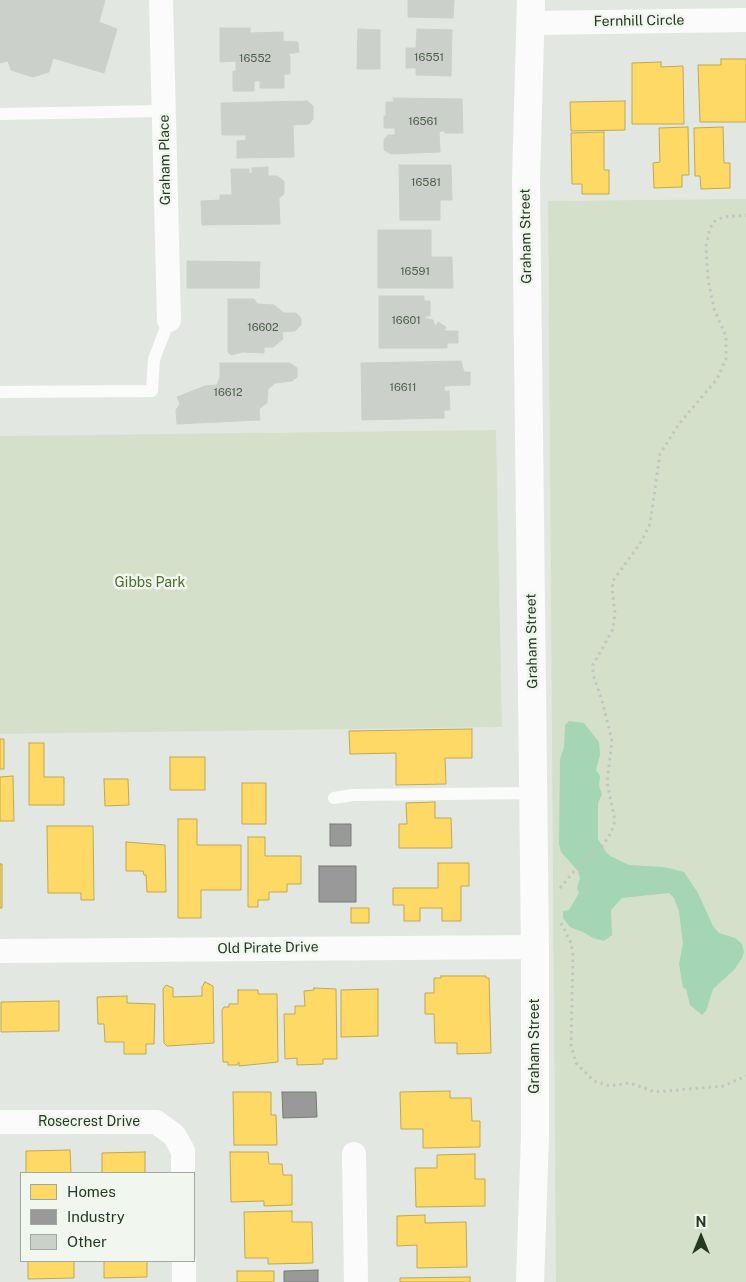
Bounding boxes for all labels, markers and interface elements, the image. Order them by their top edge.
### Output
street label: Fernhill Circle [593,12,685,30]
house number: 16551 [414,51,444,65]
house number: 16552 [239,52,271,66]
street label: Graham Place [156,114,174,206]
house number: 16561 [408,115,438,129]
house number: 16581 [411,176,441,190]
street label: Graham Street [517,188,535,284]
house number: 16591 [400,265,430,279]
house number: 16601 [391,314,421,328]
house number: 16602 [247,321,279,335]
house number: 16611 [389,381,417,395]
house number: 16612 [213,386,243,400]
park label: Gibbs Park [115,575,185,591]
street label: Graham Street [523,593,541,689]
street label: Old Pirate Drive [217,939,319,957]
street label: Graham Street [527,998,543,1094]
street label: Rosecrest Drive [38,1114,140,1130]
legend [20,1172,195,1262]
text: Homes [67,1183,116,1200]
text: Industry [67,1208,125,1225]
north arrow [676,1212,726,1262]
text: N [696,1214,706,1230]
text: Other [67,1233,107,1250]

